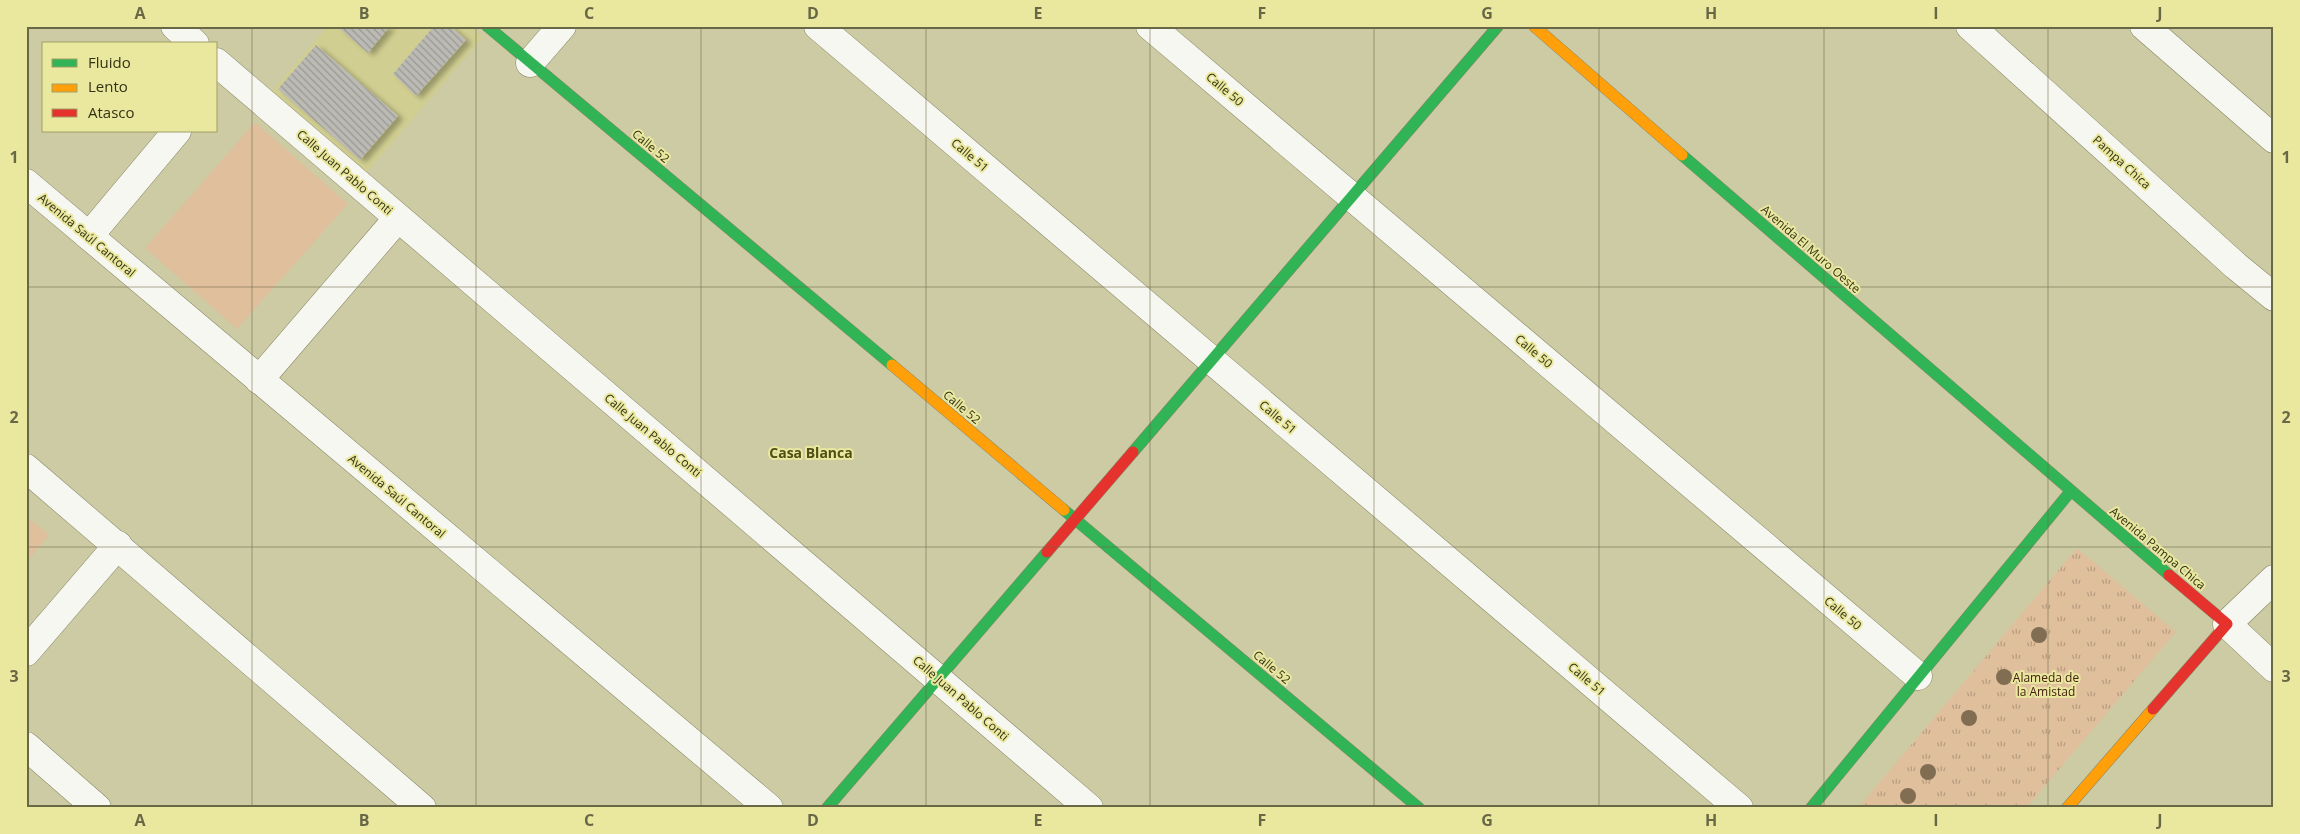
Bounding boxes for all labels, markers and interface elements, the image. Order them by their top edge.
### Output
text: A [134,2,146,24]
text: B [359,2,369,24]
text: C [584,2,594,24]
text: D [807,2,819,24]
text: E [1034,2,1043,24]
text: F [1258,2,1266,24]
text: G [1481,2,1493,24]
text: H [1705,2,1717,24]
text: I [1933,2,1939,24]
text: J [2155,2,2163,24]
legend [42,42,218,132]
text: Fluido [88,52,131,72]
street label: Calle 50 [1203,68,1247,110]
text: Lento [88,76,128,96]
text: Atasco [88,102,135,122]
street label: Calle 52 [629,125,673,167]
street label: Calle Juan Pablo Conti [293,126,397,218]
street label: Pampa Chica [2089,131,2155,193]
street label: Calle 51 [948,134,992,176]
text: 1 [9,146,19,168]
text: 1 [2281,146,2291,168]
street label: Avenida Saúl Cantoral [35,189,139,281]
street label: Avenida El Muro Oeste [1758,201,1865,297]
street label: Calle 50 [1512,330,1556,372]
street label: Calle 52 [940,386,984,428]
street label: Calle Juan Pablo Conti [601,389,705,481]
street label: Calle 51 [1256,396,1300,438]
text: 2 [9,406,19,428]
text: 2 [2281,406,2291,428]
district label: Casa Blanca [769,443,853,462]
street label: Avenida Saúl Cantoral [345,450,449,542]
street label: Avenida Pampa Chica [2106,503,2210,593]
street label: Calle 50 [1821,592,1865,634]
street label: Calle 52 [1250,646,1294,688]
street label: Calle Juan Pablo Conti [909,652,1013,744]
street label: Calle 51 [1565,658,1609,700]
text: 3 [9,665,19,687]
text: 3 [2281,665,2291,687]
park label: Alameda de la Amistad [2013,669,2079,700]
text: A [134,809,146,831]
text: B [359,809,369,831]
text: C [584,809,594,831]
text: D [807,809,819,831]
text: E [1034,809,1043,831]
text: F [1258,809,1266,831]
text: G [1481,809,1493,831]
text: H [1705,809,1717,831]
text: I [1933,809,1939,831]
text: J [2155,809,2163,831]

